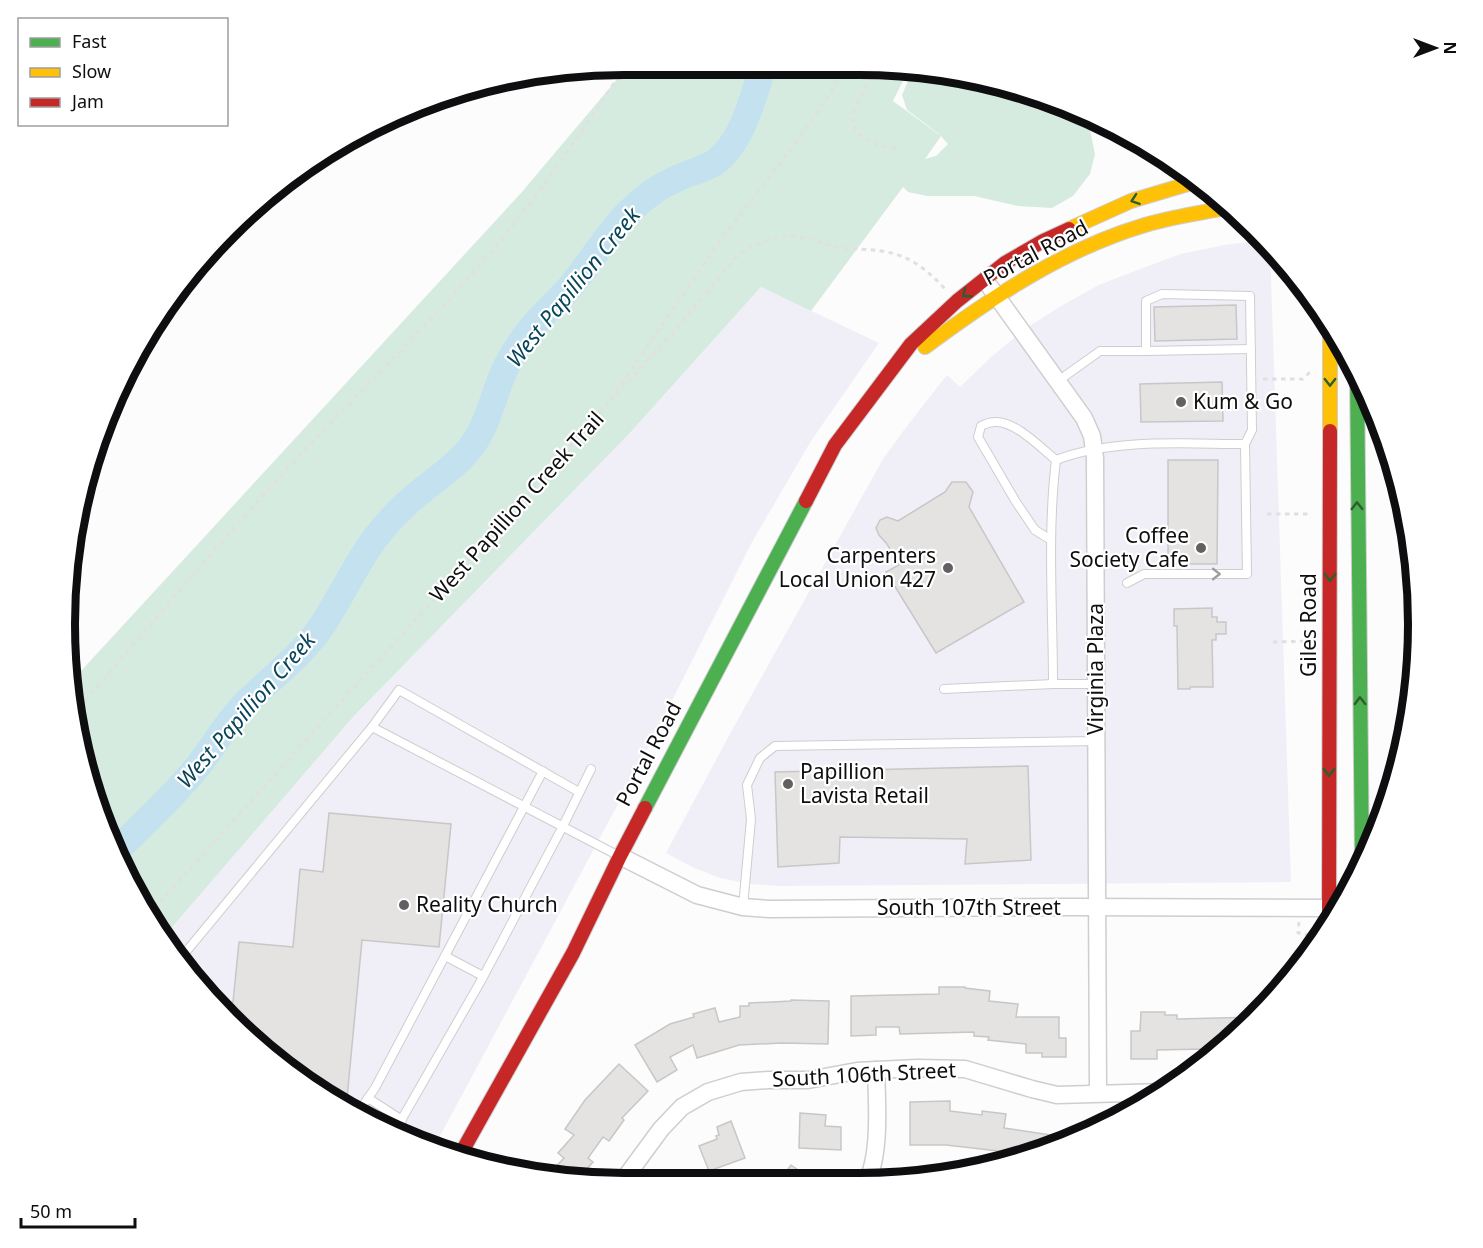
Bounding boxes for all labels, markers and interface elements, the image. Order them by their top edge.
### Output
legend [18,18,228,126]
north arrow [1405,18,1465,78]
text: Fast [72,29,107,53]
text: N [1439,41,1461,55]
text: Slow [72,59,111,83]
text: Jam [70,89,104,113]
one-way arrow [1130,193,1141,205]
water label: West Papillion Creek [499,199,647,372]
street label: Portal Road [978,213,1093,291]
one-way arrow [961,286,972,297]
one-way arrow [1324,377,1336,386]
place label: Kum & Go [1193,387,1293,415]
marker: Kum & Go [1174,395,1188,409]
street label: West Papillion Creek Trail [423,405,610,608]
one-way arrow [1351,501,1364,510]
place label: Coffee Society Cafe [1070,521,1189,573]
place label: Carpenters Local Union 427 [779,541,936,593]
marker: Coffee Society Cafe [1194,541,1208,555]
marker: Carpenters Local Union 427 [941,561,955,575]
one-way arrow [1212,568,1221,580]
one-way arrow [1324,572,1336,581]
street label: Giles Road [1294,573,1322,677]
street label: Virginia Plaza [1081,603,1109,735]
water label: West Papillion Creek [169,624,322,794]
street label: Portal Road [609,696,687,811]
one-way arrow [1354,696,1366,705]
place label: Papillion Lavista Retail [800,757,929,809]
one-way arrow [1323,767,1335,776]
marker: Papillion Lavista Retail [781,777,795,791]
place label: Reality Church [416,890,558,918]
street label: South 107th Street [877,893,1061,921]
marker: Reality Church [397,898,411,912]
street label: South 106th Street [771,1055,957,1093]
scale bar [21,1191,135,1229]
text: 50 m [30,1199,72,1223]

